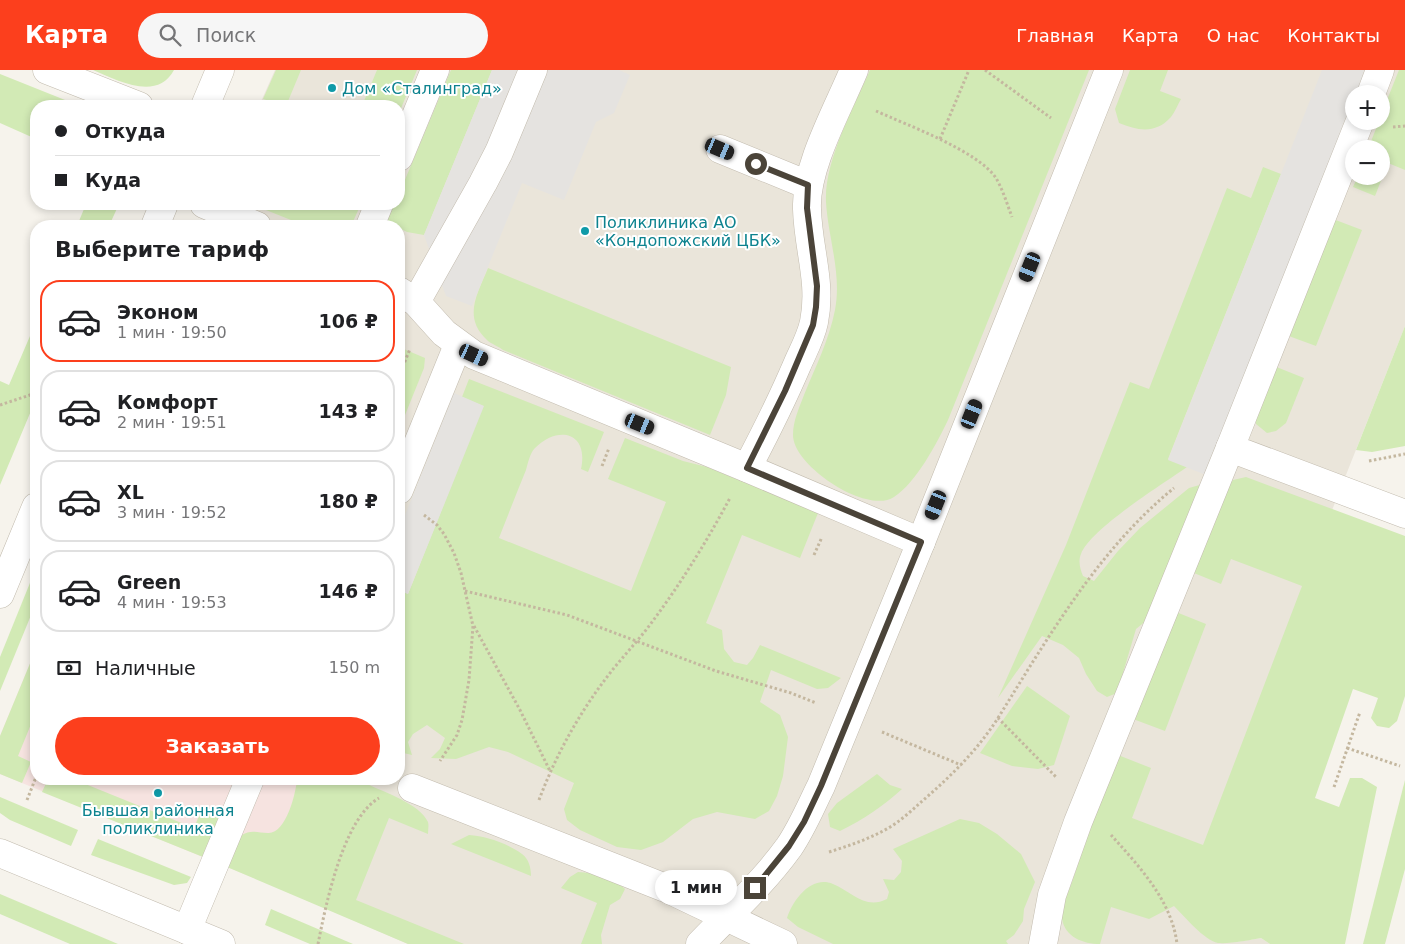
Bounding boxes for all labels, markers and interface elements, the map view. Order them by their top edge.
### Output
search box [138,13,488,58]
text: Карта [25,21,108,49]
icon: search [156,21,184,49]
text: Поиск [196,24,256,46]
text: Главная [1016,25,1094,46]
text: Карта [1122,25,1179,46]
text: О нас [1207,25,1259,46]
text: Контакты [1287,25,1380,46]
place label: Дом «Сталинград» [342,79,502,98]
marker: Дом «Сталинград» [326,82,338,94]
map controls [1345,85,1390,185]
button: + [1345,85,1390,130]
text: Откуда [85,120,166,142]
car [703,136,736,162]
button: − [1345,140,1390,185]
route start [745,153,767,175]
text: Куда [85,169,141,191]
place label: Поликлиника АО «Кондопожский ЦБК» [595,213,781,250]
marker: Поликлиника АО «Кондопожский ЦБК» [579,225,591,237]
text: Выберите тариф [55,237,269,262]
car [1017,250,1042,284]
icon: car [57,299,102,344]
text: Эконом [117,301,199,323]
text: 106 ₽ [319,310,378,332]
text: 1 мин · 19:50 [117,323,227,342]
car [457,342,490,368]
icon: car [57,389,102,434]
text: Комфорт [117,391,218,413]
car [959,397,984,431]
text: 143 ₽ [319,400,378,422]
car [623,411,656,437]
text: 2 мин · 19:51 [117,413,227,432]
icon: car [57,479,102,524]
text: XL [117,481,144,503]
car [923,488,948,522]
text: 180 ₽ [319,490,378,512]
text: 3 мин · 19:52 [117,503,227,522]
icon: car [57,569,102,614]
text: Green [117,571,181,593]
text: 146 ₽ [319,580,378,602]
text: 4 мин · 19:53 [117,593,227,612]
icon: cash [55,654,83,682]
text: Наличные [95,657,196,679]
text: 150 m [329,658,380,677]
button: Заказать [55,717,380,775]
marker: Бывшая районная поликлиника [152,787,164,799]
place label: Бывшая районная поликлиника [82,801,234,838]
callout: 1 мин [655,870,738,906]
route end [744,877,766,899]
text: 1 мин [670,878,722,897]

